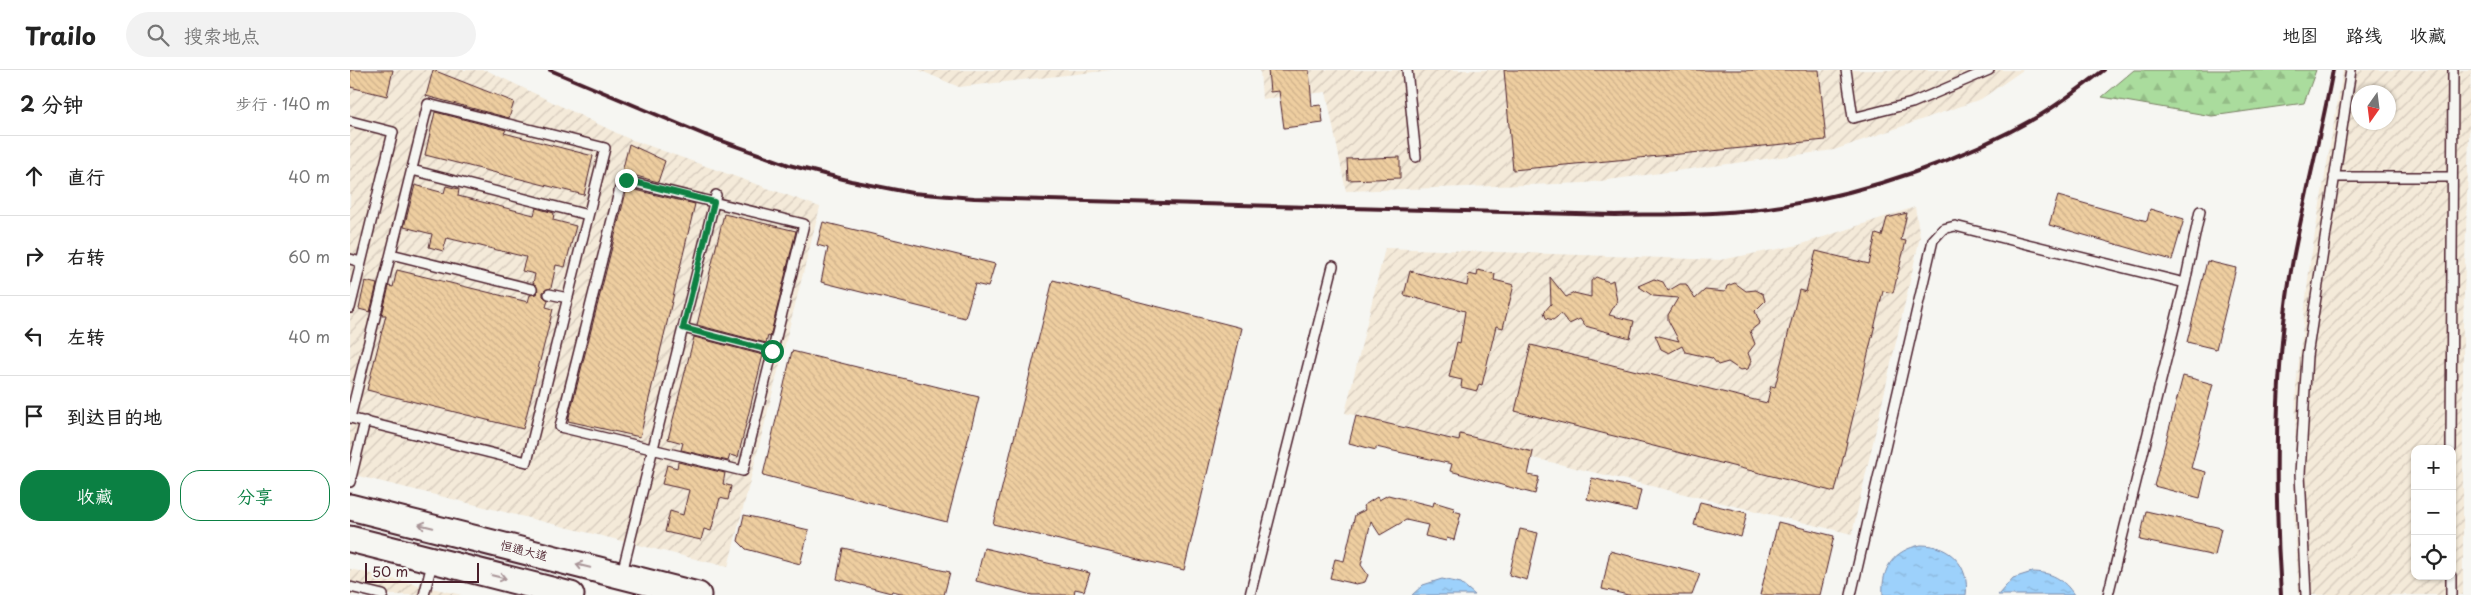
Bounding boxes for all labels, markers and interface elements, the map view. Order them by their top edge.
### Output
search box [126,12,476,57]
text: Trailo [25,17,96,53]
icon: search [144,21,172,49]
text: 搜索地点 [184,21,260,49]
text: 地图 [2282,21,2318,48]
text: 路线 [2346,21,2382,48]
text: 收藏 [2410,21,2446,48]
north arrow [2351,85,2396,130]
text: 2 分钟 [20,87,83,119]
text: 步行 · 140 m [236,91,330,115]
icon: ahead [20,162,48,190]
text: 直行 [67,162,105,190]
text: 40 m [288,164,330,188]
route end [615,169,638,192]
icon: right [20,242,48,270]
text: 右转 [67,242,105,270]
text: 60 m [288,244,330,268]
icon: left [20,322,48,350]
text: 左转 [67,322,105,350]
text: 40 m [288,324,330,348]
route start [761,340,784,363]
icon: arrive [20,402,48,430]
text: 到达目的地 [67,402,162,430]
map controls [2411,445,2456,580]
button: + [2411,445,2456,490]
button: 收藏 [20,470,170,521]
button: 分享 [180,470,330,521]
button: − [2411,490,2456,535]
one-way arrow [418,521,434,530]
street label: 恒通大道 [499,535,550,565]
button: locate [2411,535,2456,580]
scale bar [365,560,479,583]
text: 50 m [372,561,408,582]
one-way arrow [576,561,592,570]
one-way arrow [491,573,507,582]

